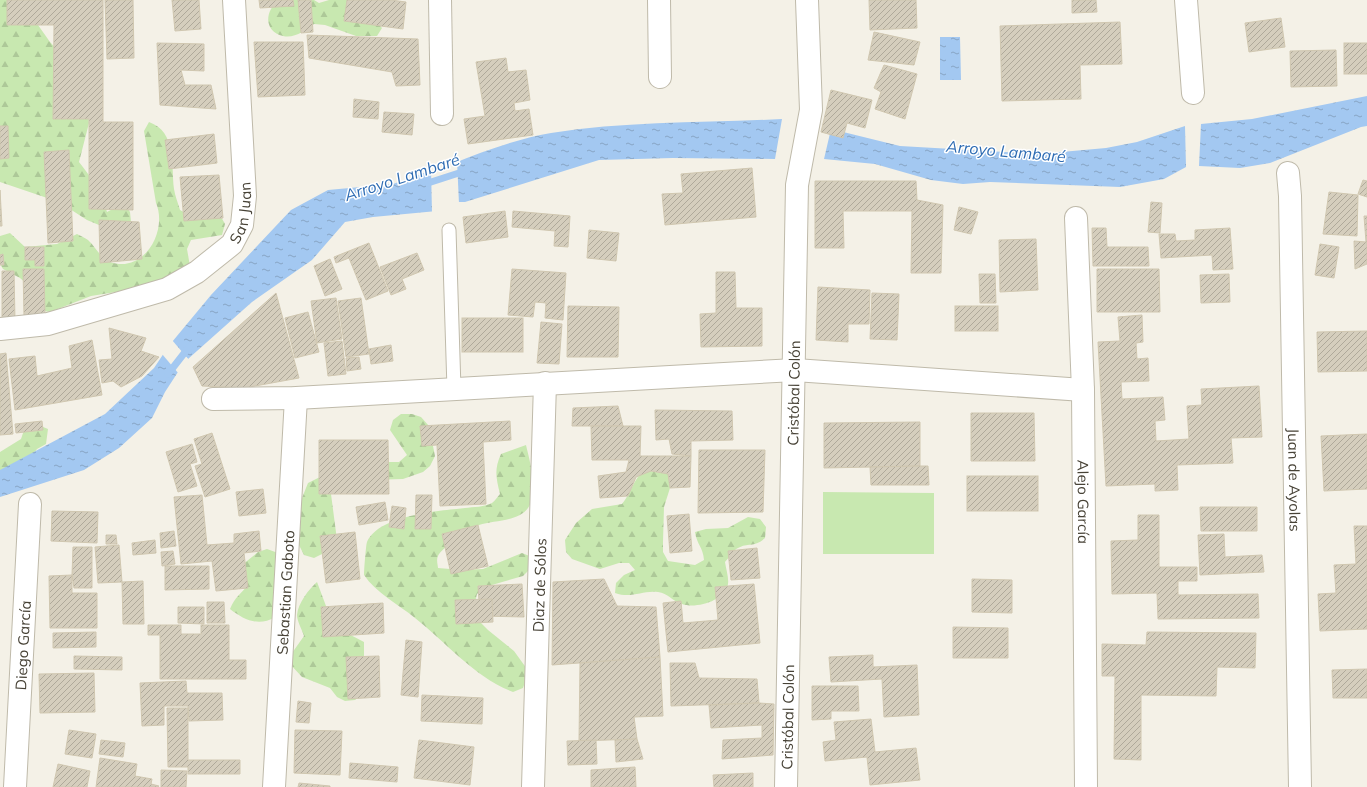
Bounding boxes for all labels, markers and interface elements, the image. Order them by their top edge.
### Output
water label: Arroyo Lambaré [944,136,1067,166]
water label: Arroyo Lambaré [341,149,462,205]
street label: San Juan [225,181,255,247]
street label: Cristóbal Colón [783,340,804,446]
street label: Juan de Ayolas [1284,428,1305,532]
street label: Alejo García [1074,460,1094,544]
street label: Sebastian Gaboto [272,529,298,655]
street label: Diaz de Sólos [528,538,550,632]
street label: Diego García [11,600,34,691]
street label: Cristóbal Colón [777,664,798,770]

